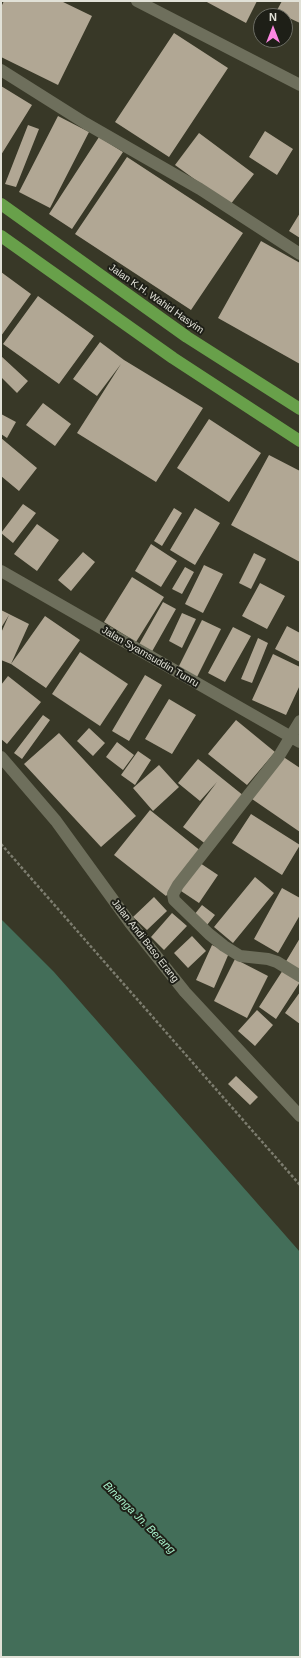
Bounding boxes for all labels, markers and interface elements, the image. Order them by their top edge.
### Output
north arrow [253,8,293,48]
text: N [269,11,277,23]
street label: Jalan K.H. Wahid Hasyim [106,262,206,336]
street label: Jalan Syamsuddin Tunru [99,624,201,690]
street label: Jalan Andi Baso Erang [109,897,181,985]
water label: Binanga Jn. Berang [100,1479,178,1557]

